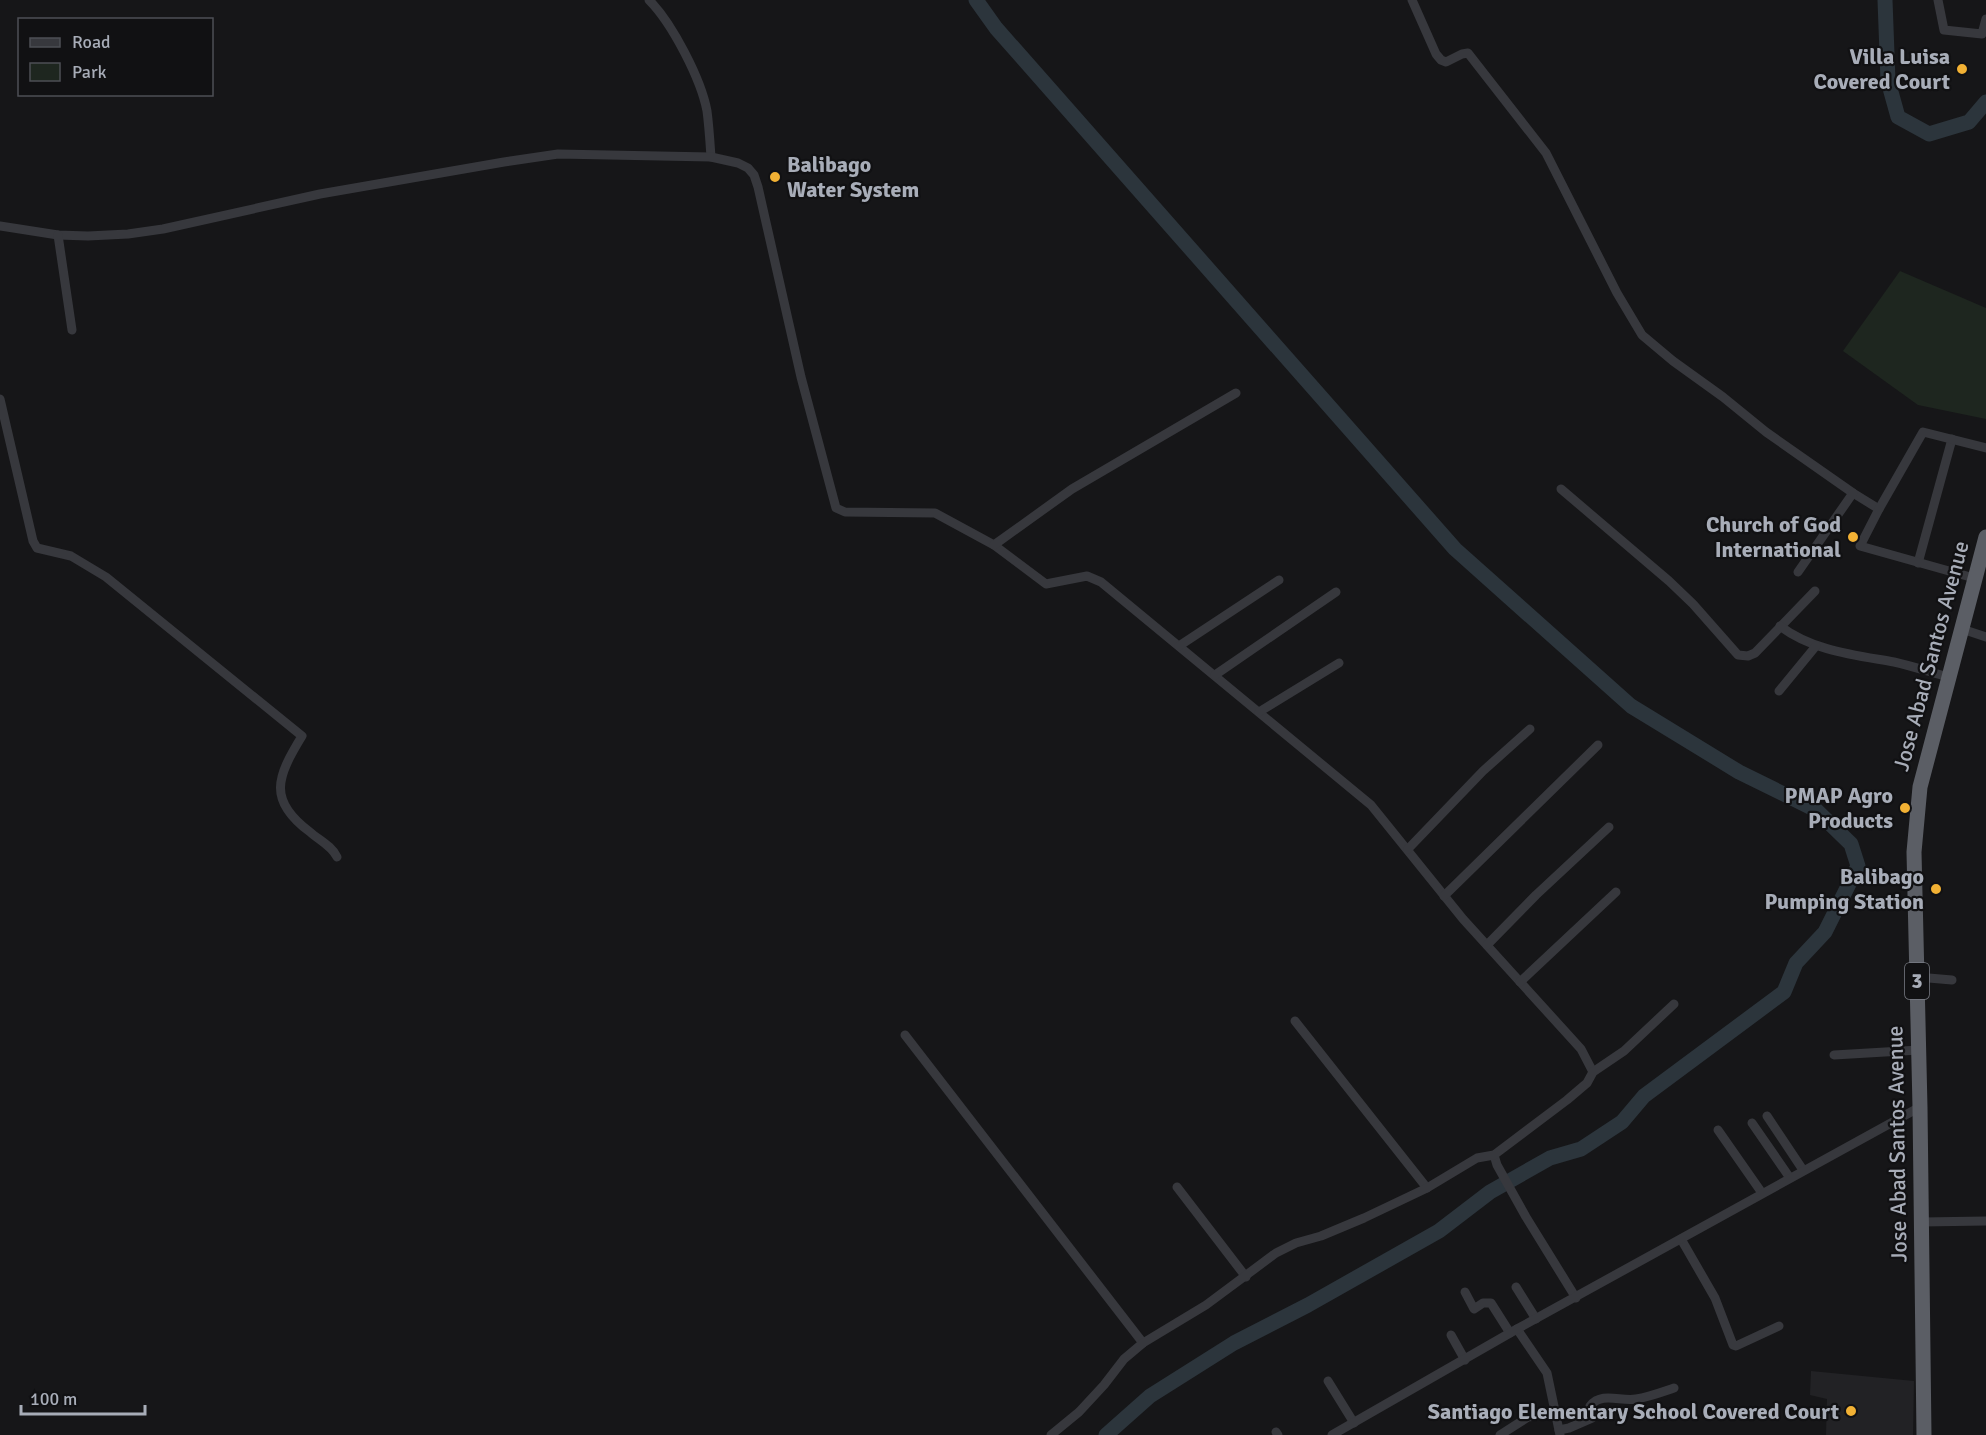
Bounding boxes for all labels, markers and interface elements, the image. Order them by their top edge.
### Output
legend [18,18,213,96]
text: Road [72,31,111,53]
place label: Villa Luisa Covered Court [1813,43,1950,95]
text: Park [72,61,107,83]
marker: Villa Luisa Covered Court [1955,62,1969,76]
place label: Balibago Water System [787,151,919,203]
marker: Balibago Water System [768,170,782,184]
place label: Church of God International [1706,511,1841,563]
marker: Church of God International [1846,530,1860,544]
street label: Jose Abad Santos Avenue [1887,538,1975,774]
place label: PMAP Agro Products [1785,782,1893,834]
marker: PMAP Agro Products [1898,801,1912,815]
place label: Balibago Pumping Station [1764,863,1924,915]
marker: Balibago Pumping Station [1929,882,1943,896]
road number: 3 [1905,963,1929,999]
street label: Jose Abad Santos Avenue [1881,1025,1913,1263]
scale bar [21,1378,146,1416]
text: 100 m [30,1388,77,1410]
place label: Santiago Elementary School Covered Court [1428,1398,1839,1425]
marker: Santiago Elementary School Covered Court [1844,1404,1858,1418]

